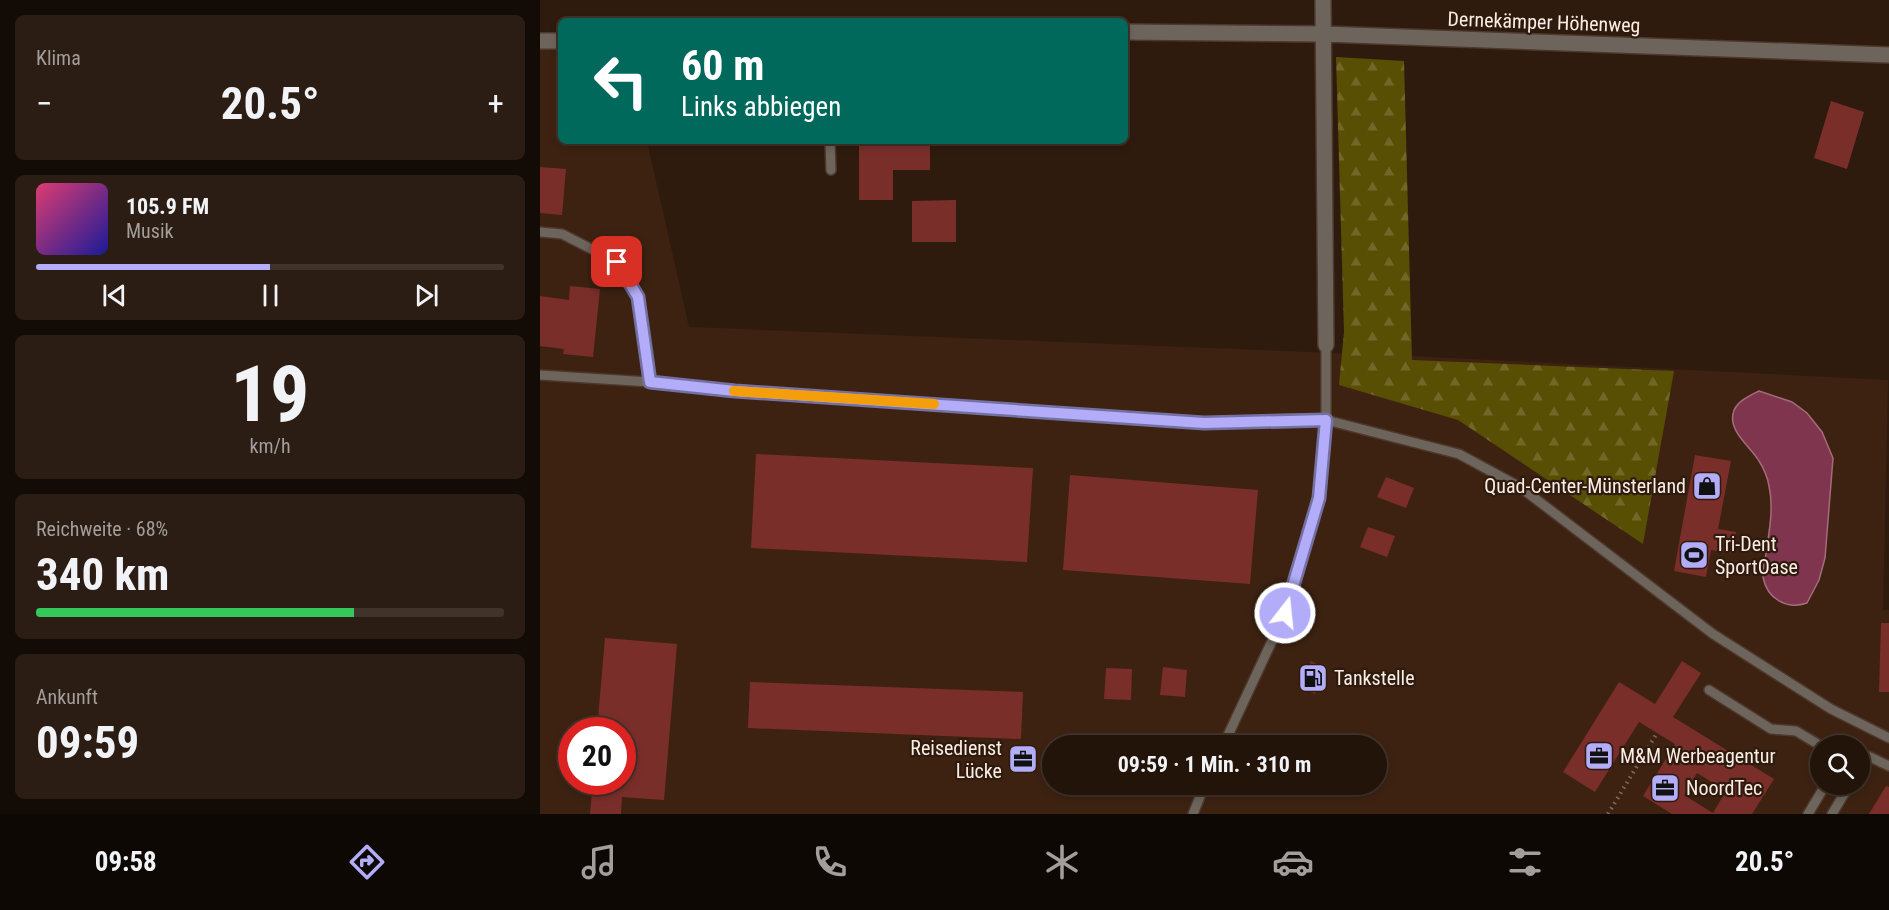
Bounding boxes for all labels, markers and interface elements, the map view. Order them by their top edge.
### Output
street label: Dernekämper Höhenweg [1447,7,1641,37]
text: 60 m [681,41,764,90]
icon: left [582,42,660,120]
text: Klima [36,46,81,70]
text: 20.5° [221,77,319,130]
text: − [36,84,53,123]
text: + [488,84,504,123]
text: Links abbiegen [681,91,841,123]
text: 105.9 FM [126,194,209,219]
text: Musik [126,219,174,243]
pin [591,236,642,287]
icon: arrive [600,245,633,278]
icon: previous [98,279,131,312]
icon: pause [254,279,287,312]
icon: next [410,279,443,312]
text: 19 [231,349,309,440]
text: km/h [249,434,291,458]
shop icon: Quad-Center-Münsterland [1691,470,1723,502]
place label: Quad-Center-Münsterland [1484,474,1686,498]
text: Reichweite · 68% [36,517,168,541]
place label: Tri-Dent SportOase [1715,532,1798,579]
sports icon: Tri-Dent SportOase [1678,539,1710,571]
text: 340 km [36,548,169,601]
position arrow [1253,581,1317,645]
fuel station icon: Tankstelle [1297,662,1329,694]
place label: Tankstelle [1334,666,1415,690]
text: Ankunft [36,685,98,709]
text: 09:59 [36,716,139,769]
speed limit sign: 20 [558,717,636,795]
map controls [1810,735,1870,795]
button: search [1810,735,1870,795]
place label: Reisedienst Lücke [910,736,1002,783]
office icon: M&M Werbeagentur [1583,740,1615,772]
office icon: Reisedienst Lücke [1007,743,1039,775]
place label: M&M Werbeagentur [1620,744,1776,768]
text: 09:59 · 1 Min. · 310 m [1118,752,1311,777]
office icon: NoordTec [1649,772,1681,804]
place label: NoordTec [1686,776,1762,800]
icon: directions [346,841,388,883]
icon: music [578,841,620,883]
icon: phone [809,841,851,883]
icon: climate [1041,841,1083,883]
icon: car [1272,841,1314,883]
icon: filters [1504,841,1546,883]
text: 09:58 [95,846,157,878]
text: 20.5° [1735,846,1794,878]

